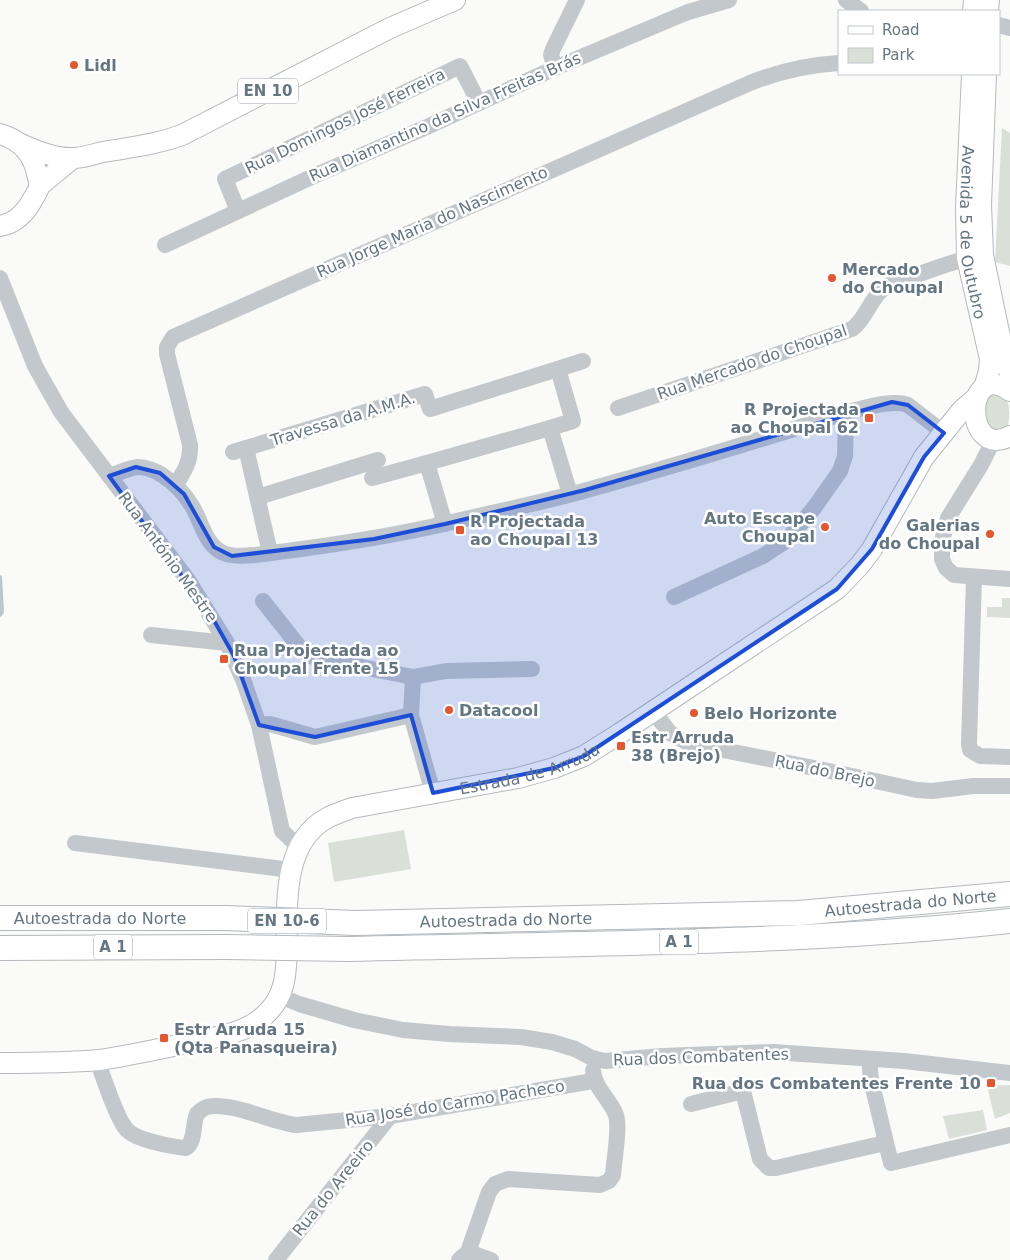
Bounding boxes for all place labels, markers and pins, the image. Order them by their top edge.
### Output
place label: Lidl [84,56,117,75]
marker: Lidl [68,59,80,71]
place label: Mercado do Choupal [842,260,943,297]
marker: Mercado do Choupal [826,272,838,284]
place label: R Projectada ao Choupal 62 [731,400,859,437]
marker: R Projectada ao Choupal 62 [863,412,875,424]
place label: Auto Escape Choupal [704,509,815,546]
place label: R Projectada ao Choupal 13 [470,512,598,549]
place label: Galerias do Choupal [879,516,980,553]
marker: Auto Escape Choupal [819,521,831,533]
marker: R Projectada ao Choupal 13 [454,524,466,536]
marker: Galerias do Choupal [984,528,996,540]
place label: Rua Projectada ao Choupal Frente 15 [234,641,399,678]
marker: Rua Projectada ao Choupal Frente 15 [218,653,230,665]
place label: Datacool [459,701,538,720]
marker: Datacool [443,704,455,716]
place label: Belo Horizonte [704,704,837,723]
marker: Belo Horizonte [688,707,700,719]
place label: Estr Arruda 38 (Brejo) [631,728,734,765]
marker: Estr Arruda 38 (Brejo) [615,740,627,752]
place label: Estr Arruda 15 (Qta Panasqueira) [174,1020,338,1057]
marker: Estr Arruda 15 (Qta Panasqueira) [158,1032,170,1044]
place label: Rua dos Combatentes Frente 10 [692,1074,981,1093]
marker: Rua dos Combatentes Frente 10 [985,1077,997,1089]

